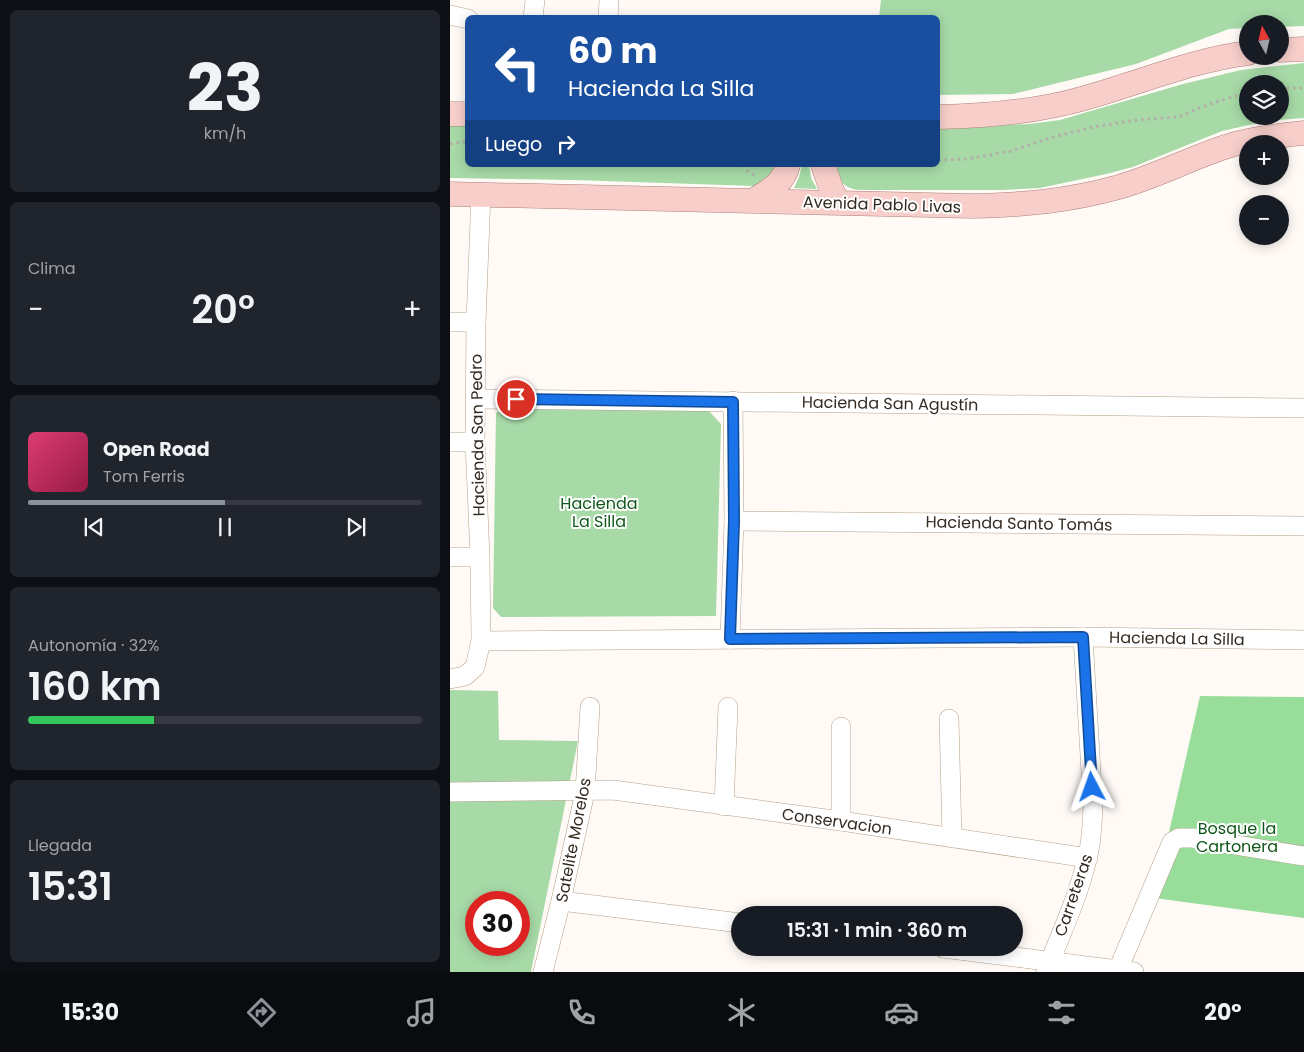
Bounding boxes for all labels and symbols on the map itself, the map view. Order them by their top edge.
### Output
north arrow [1239,15,1289,65]
street label: Avenida Pablo Livas [803,190,961,219]
street label: Hacienda San Pedro [465,354,490,516]
pin [495,378,537,420]
street label: Hacienda San Agustín [802,390,978,417]
park label: Hacienda La Silla [560,492,638,533]
street label: Hacienda Santo Tomás [925,510,1113,537]
street label: Hacienda La Silla [1109,626,1245,651]
position arrow [1065,760,1117,812]
street label: Satelite Morelos [550,776,597,904]
street label: Conservacion [780,802,893,841]
park label: Bosque la Cartonera [1196,817,1278,858]
street label: Carreteras [1049,851,1098,940]
speed limit sign: 30 [465,891,530,956]

